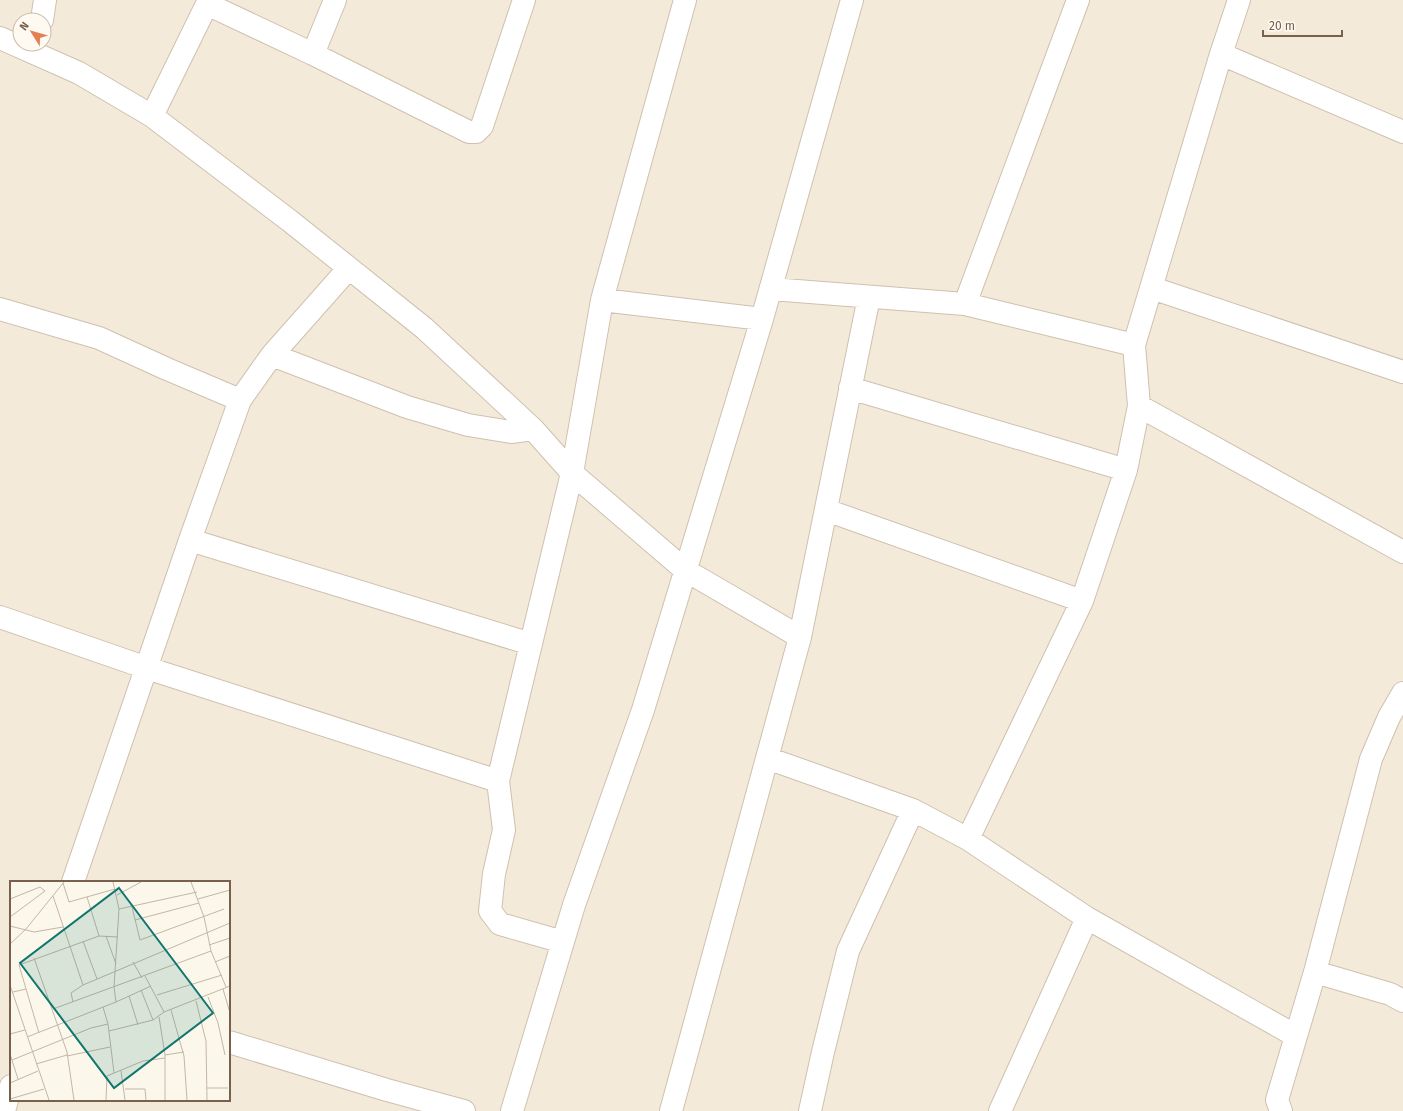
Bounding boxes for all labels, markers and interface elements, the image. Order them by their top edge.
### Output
north arrow [12,12,52,52]
scale bar [1263,12,1342,38]
text: N [17,19,32,33]
text: 20 m [1269,19,1295,33]
inset map [10,881,230,1101]

